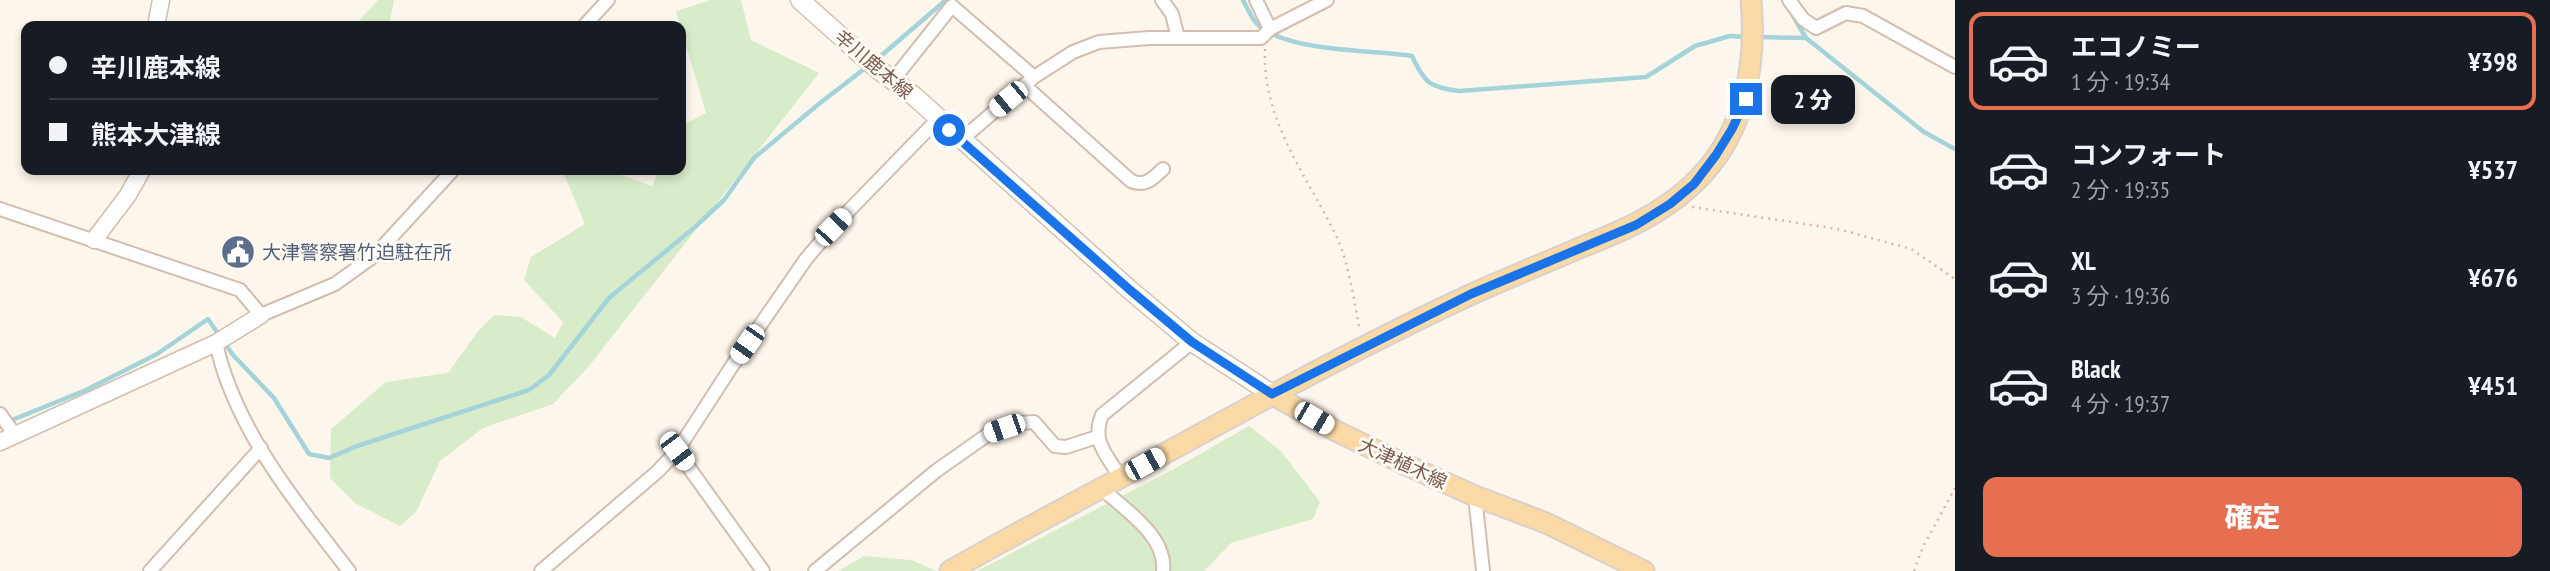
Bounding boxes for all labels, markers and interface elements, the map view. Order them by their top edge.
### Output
street label: 辛川鹿本線 [830,24,918,104]
icon: car [1987,30,2050,93]
text: エコノミー [2071,30,2201,63]
text: ¥398 [2468,45,2518,78]
text: 辛川鹿本線 [91,51,221,84]
text: 1 分 · 19:34 [2071,67,2170,96]
callout: 2 分 [1770,74,1854,124]
car [986,77,1031,121]
route end [1730,83,1762,115]
text: 2 分 [1794,85,1832,114]
route start [933,114,965,146]
text: 熊本大津線 [91,118,221,151]
icon: car [1987,138,2050,201]
text: コンフォート [2071,138,2226,171]
text: ¥537 [2468,153,2518,186]
text: 2 分 · 19:35 [2071,175,2170,204]
car [811,205,856,249]
public building icon: 大津警察署竹迫駐在所 [219,233,257,271]
place label: 大津警察署竹迫駐在所 [262,240,452,264]
text: XL [2071,244,2096,277]
icon: car [1987,246,2050,309]
text: ¥676 [2468,261,2518,294]
text: 3 分 · 19:36 [2071,281,2170,310]
car [727,321,768,367]
text: Black [2071,352,2121,385]
icon: car [1987,354,2050,417]
text: ¥451 [2468,369,2518,402]
text: 4 分 · 19:37 [2071,389,2170,418]
car [1291,398,1338,438]
car [981,411,1028,445]
car [656,428,699,474]
street label: 大津植木線 [1355,432,1451,494]
car [1122,445,1169,483]
button: 確定 [1983,477,2522,557]

